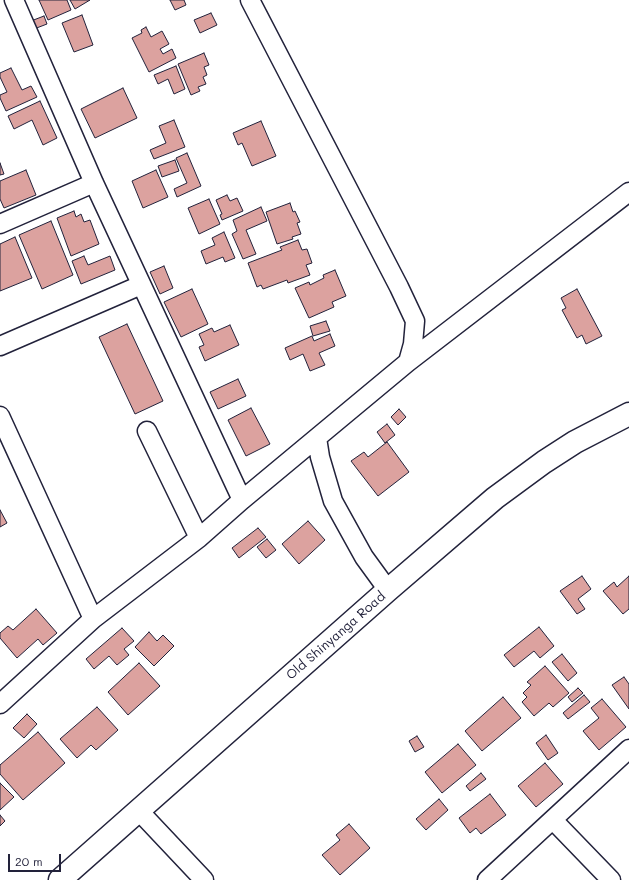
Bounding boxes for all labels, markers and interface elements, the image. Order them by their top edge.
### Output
street label: Old Shinyanga Road [283,589,389,683]
scale bar [10,846,63,872]
text: 20 m [15,853,43,869]

